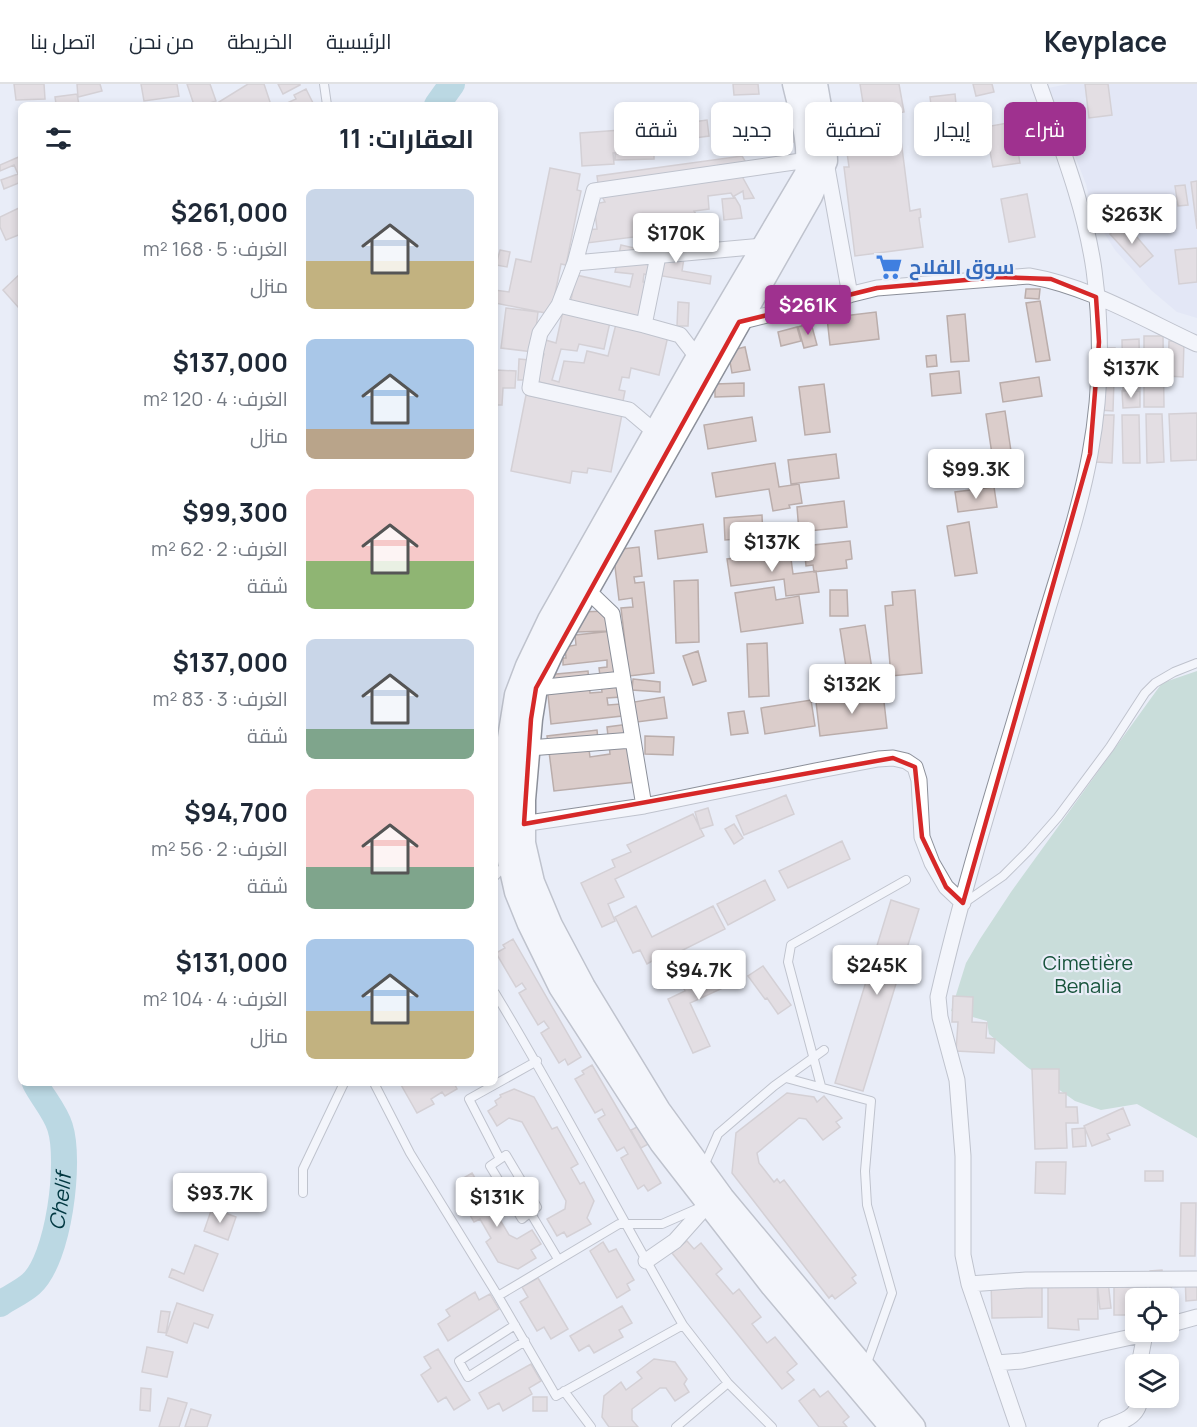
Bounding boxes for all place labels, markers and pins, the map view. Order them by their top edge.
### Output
pin: $263K [1090,194,1174,245]
pin: $170K [634,213,718,264]
supermarket icon: سوق الفلاح [874,252,904,282]
place label: سوق الفلاح [909,253,1014,281]
pin: $261K [766,285,850,336]
pin: $137K [1089,348,1173,399]
pin: $99.3K [927,449,1025,500]
pin: $137K [730,522,814,573]
pin: $132K [810,664,894,715]
pin: $245K [835,945,919,996]
pin: $94.7K [650,950,748,1001]
pin: $93.7K [171,1173,269,1224]
pin: $131K [455,1177,539,1228]

